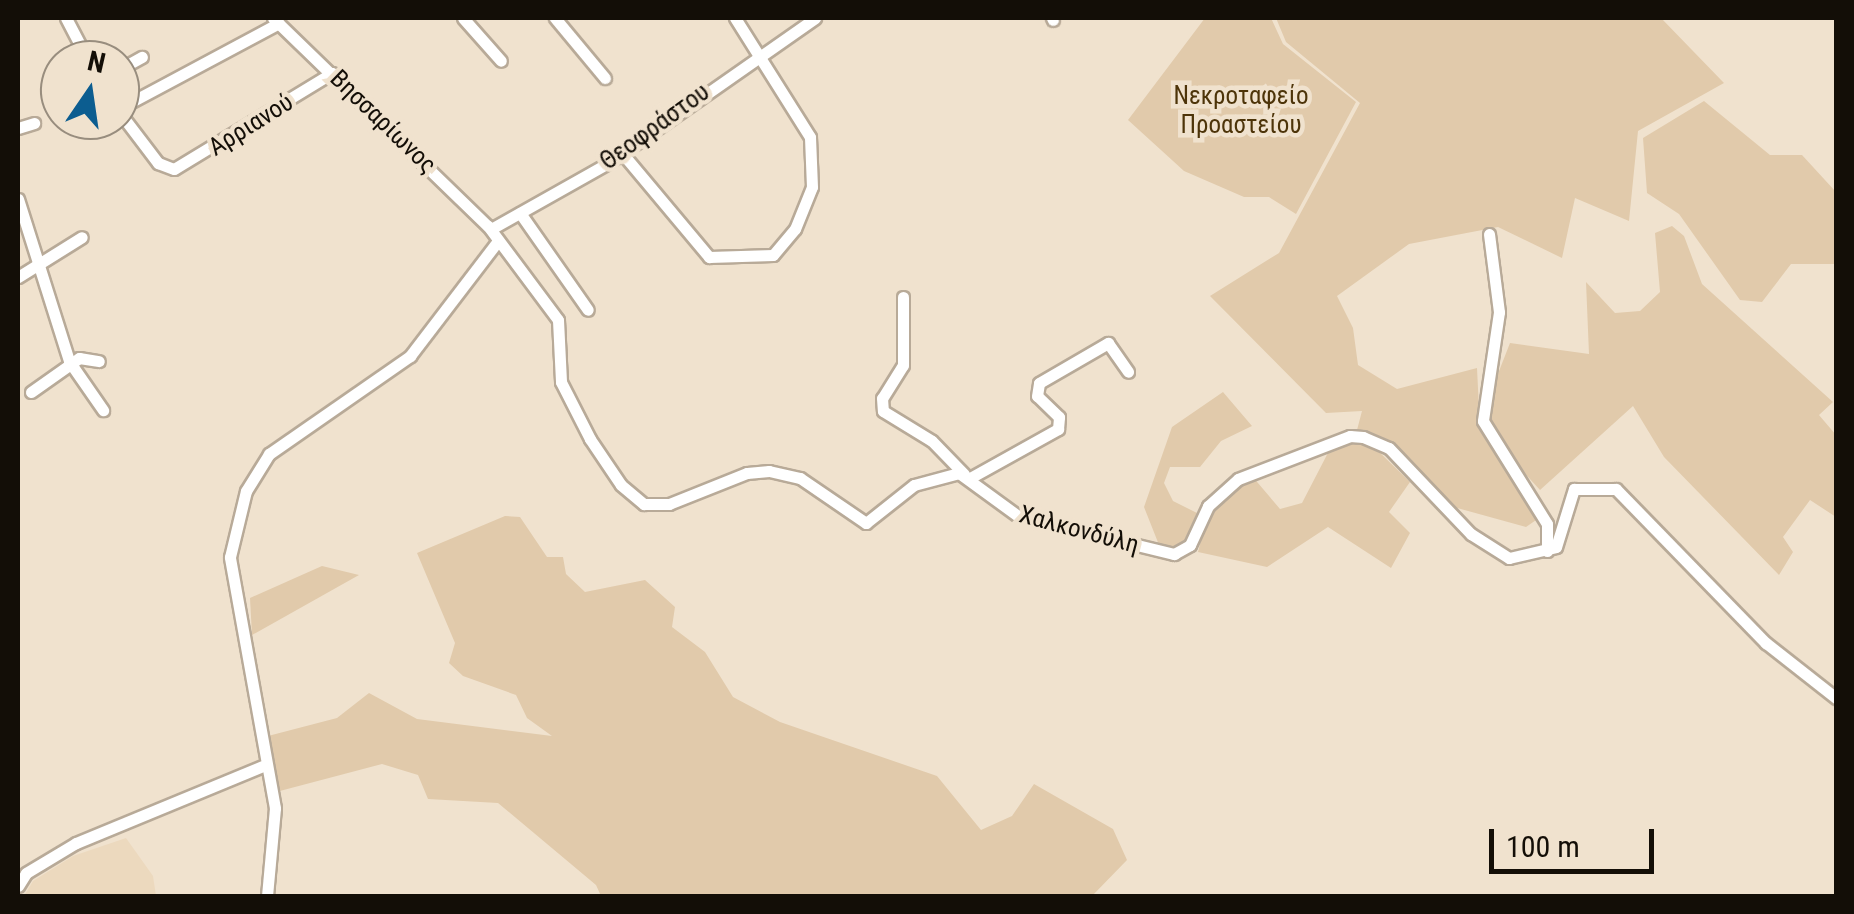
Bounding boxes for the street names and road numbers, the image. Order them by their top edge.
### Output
street label: Βησσαρίωνος [324,64,442,180]
street label: Θεοφράστου [594,77,716,177]
street label: Αρριανού [203,87,299,163]
street label: Χαλκονδύλη [1016,500,1142,560]

